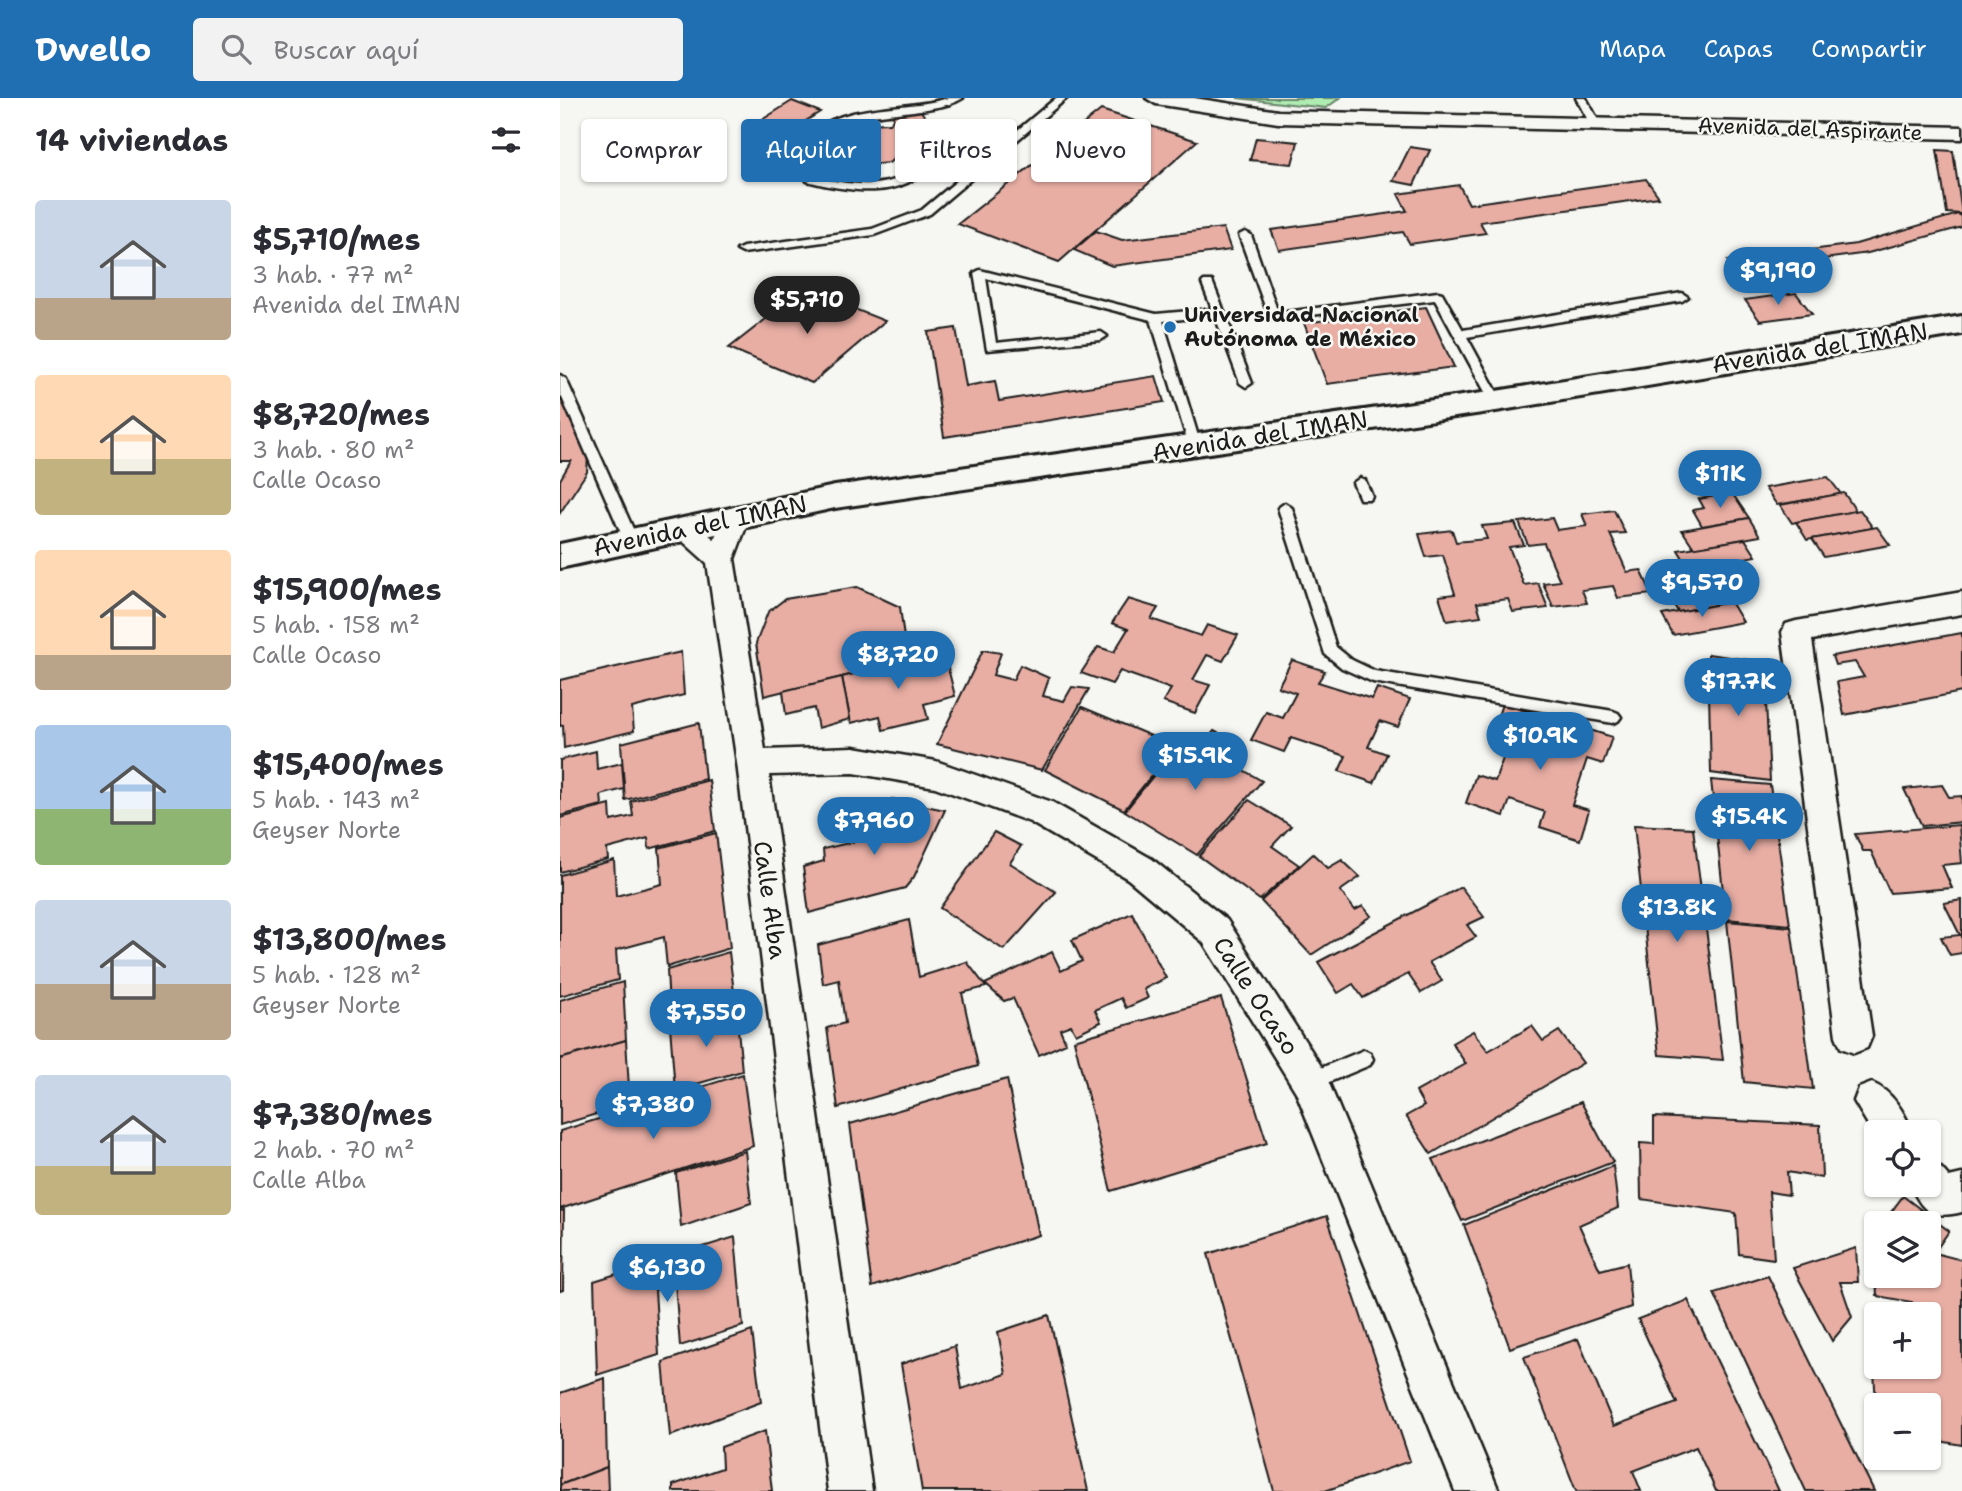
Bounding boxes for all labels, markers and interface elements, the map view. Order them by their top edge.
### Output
search box [193,18,683,81]
text: Dwello [35,27,151,72]
icon: search [217,30,255,68]
text: Buscar aquí [273,32,419,67]
text: Mapa [1599,33,1666,65]
text: Capas [1704,33,1773,65]
text: Compartir [1811,33,1927,65]
street label: Avenida del Aspirante [1697,111,1923,147]
chip: Comprar [581,119,727,182]
chip: Alquilar [741,119,881,182]
chip: Filtros [895,119,1017,182]
chip: Nuevo [1031,119,1151,182]
text: 14 viviendas [35,120,228,161]
icon: filters [487,121,525,159]
text: $5,710/mes [252,219,420,260]
icon: home [91,228,175,312]
pin: $9,190 [1721,248,1835,307]
text: $9,190 [1740,255,1816,285]
text: 3 hab. · 77 m² [252,260,414,290]
pin: $5,710 [750,276,864,336]
text: $5,710 [770,284,844,314]
text: Avenida del IMAN [252,290,461,320]
place label: Universidad Nacional Autónoma de México [1184,301,1419,353]
street label: Avenida del IMAN [1710,315,1930,381]
marker: Universidad Nacional Autónoma de México [1162,319,1178,335]
text: $8,720/mes [252,394,430,435]
icon: home [91,403,175,487]
street label: Avenida del IMAN [1150,403,1370,469]
text: 3 hab. · 80 m² [252,435,415,465]
pin: $11K [1679,450,1761,510]
text: $11K [1694,458,1746,488]
text: Calle Ocaso [252,465,381,495]
street label: Avenida del IMAN [590,488,810,564]
pin: $9,570 [1645,560,1759,619]
text: $9,570 [1660,567,1744,597]
text: $15,900/mes [252,569,441,610]
icon: home [91,578,175,662]
text: 5 hab. · 158 m² [252,610,420,640]
pin: $8,720 [841,632,955,691]
text: $8,720 [857,639,939,669]
text: Calle Ocaso [252,640,381,670]
pin: $17.7K [1681,658,1795,718]
text: $17.7K [1700,666,1776,696]
pin: $10.9K [1483,712,1597,772]
text: $10.9K [1503,720,1577,750]
pin: $15.9K [1138,732,1252,792]
text: $15.9K [1158,740,1232,770]
text: $15,400/mes [252,744,444,785]
icon: home [91,753,175,837]
text: 5 hab. · 143 m² [252,785,420,815]
pin: $15.4K [1692,794,1806,853]
pin: $7,960 [817,798,931,857]
text: $15.4K [1711,801,1787,831]
text: $7,960 [833,805,915,835]
text: Geyser Norte [252,815,401,845]
street label: Calle Alba [746,839,794,961]
pin: $13.8K [1620,884,1734,944]
text: $13.8K [1638,892,1716,922]
text: $13,800/mes [252,919,447,960]
icon: home [91,928,175,1012]
street label: Calle Ocaso [1206,931,1306,1061]
text: 5 hab. · 128 m² [252,960,421,990]
text: Geyser Norte [252,990,401,1020]
pin: $7,550 [649,990,763,1049]
text: $7,550 [666,997,746,1027]
pin: $7,380 [596,1082,710,1141]
text: $7,380 [611,1089,695,1119]
text: $7,380/mes [252,1094,433,1135]
icon: home [91,1103,175,1187]
map controls [1864,1120,1941,1470]
button: locate [1864,1120,1941,1197]
text: 2 hab. · 70 m² [252,1135,414,1165]
text: Calle Alba [252,1165,366,1195]
button: layers [1864,1211,1941,1288]
pin: $6,130 [610,1244,724,1304]
text: $6,130 [628,1252,706,1282]
button: + [1864,1302,1941,1379]
button: − [1864,1393,1941,1470]

